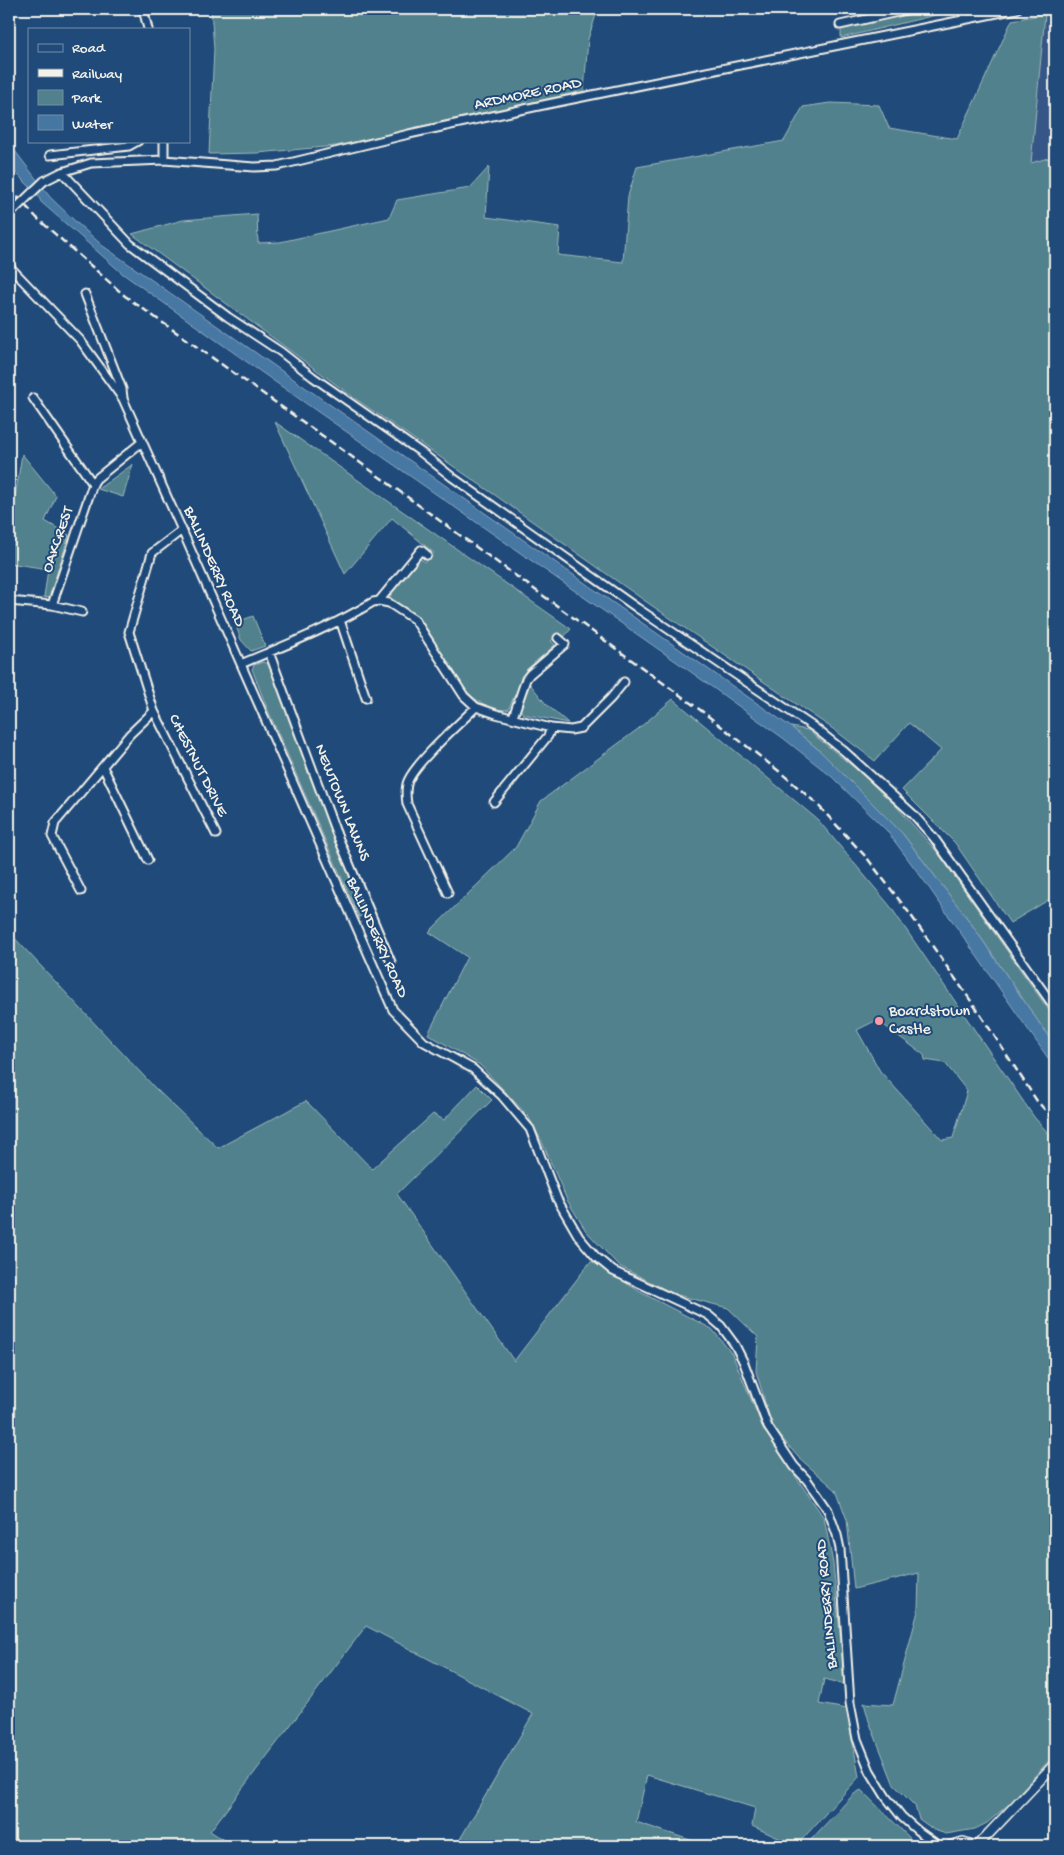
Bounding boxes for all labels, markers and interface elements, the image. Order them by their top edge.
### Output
legend [28,28,190,142]
text: Road [72,40,106,58]
text: Railway [72,66,123,84]
street label: ARDMORE ROAD [473,74,584,116]
text: Park [71,90,102,108]
text: Water [72,116,114,134]
street label: BALLINDERRY ROAD [177,503,248,631]
street label: OAKCREST [39,504,79,575]
street label: CHESTNUT DRIVE [163,712,231,821]
street label: NEWTOWN LAWNS [309,742,373,865]
street label: BALLINDERRY ROAD [340,874,411,1002]
place label: Boardstown Castle [888,1003,971,1040]
marker: Boardstown Castle [873,1015,885,1027]
street label: BALLINDERRY ROAD [813,1538,843,1671]

